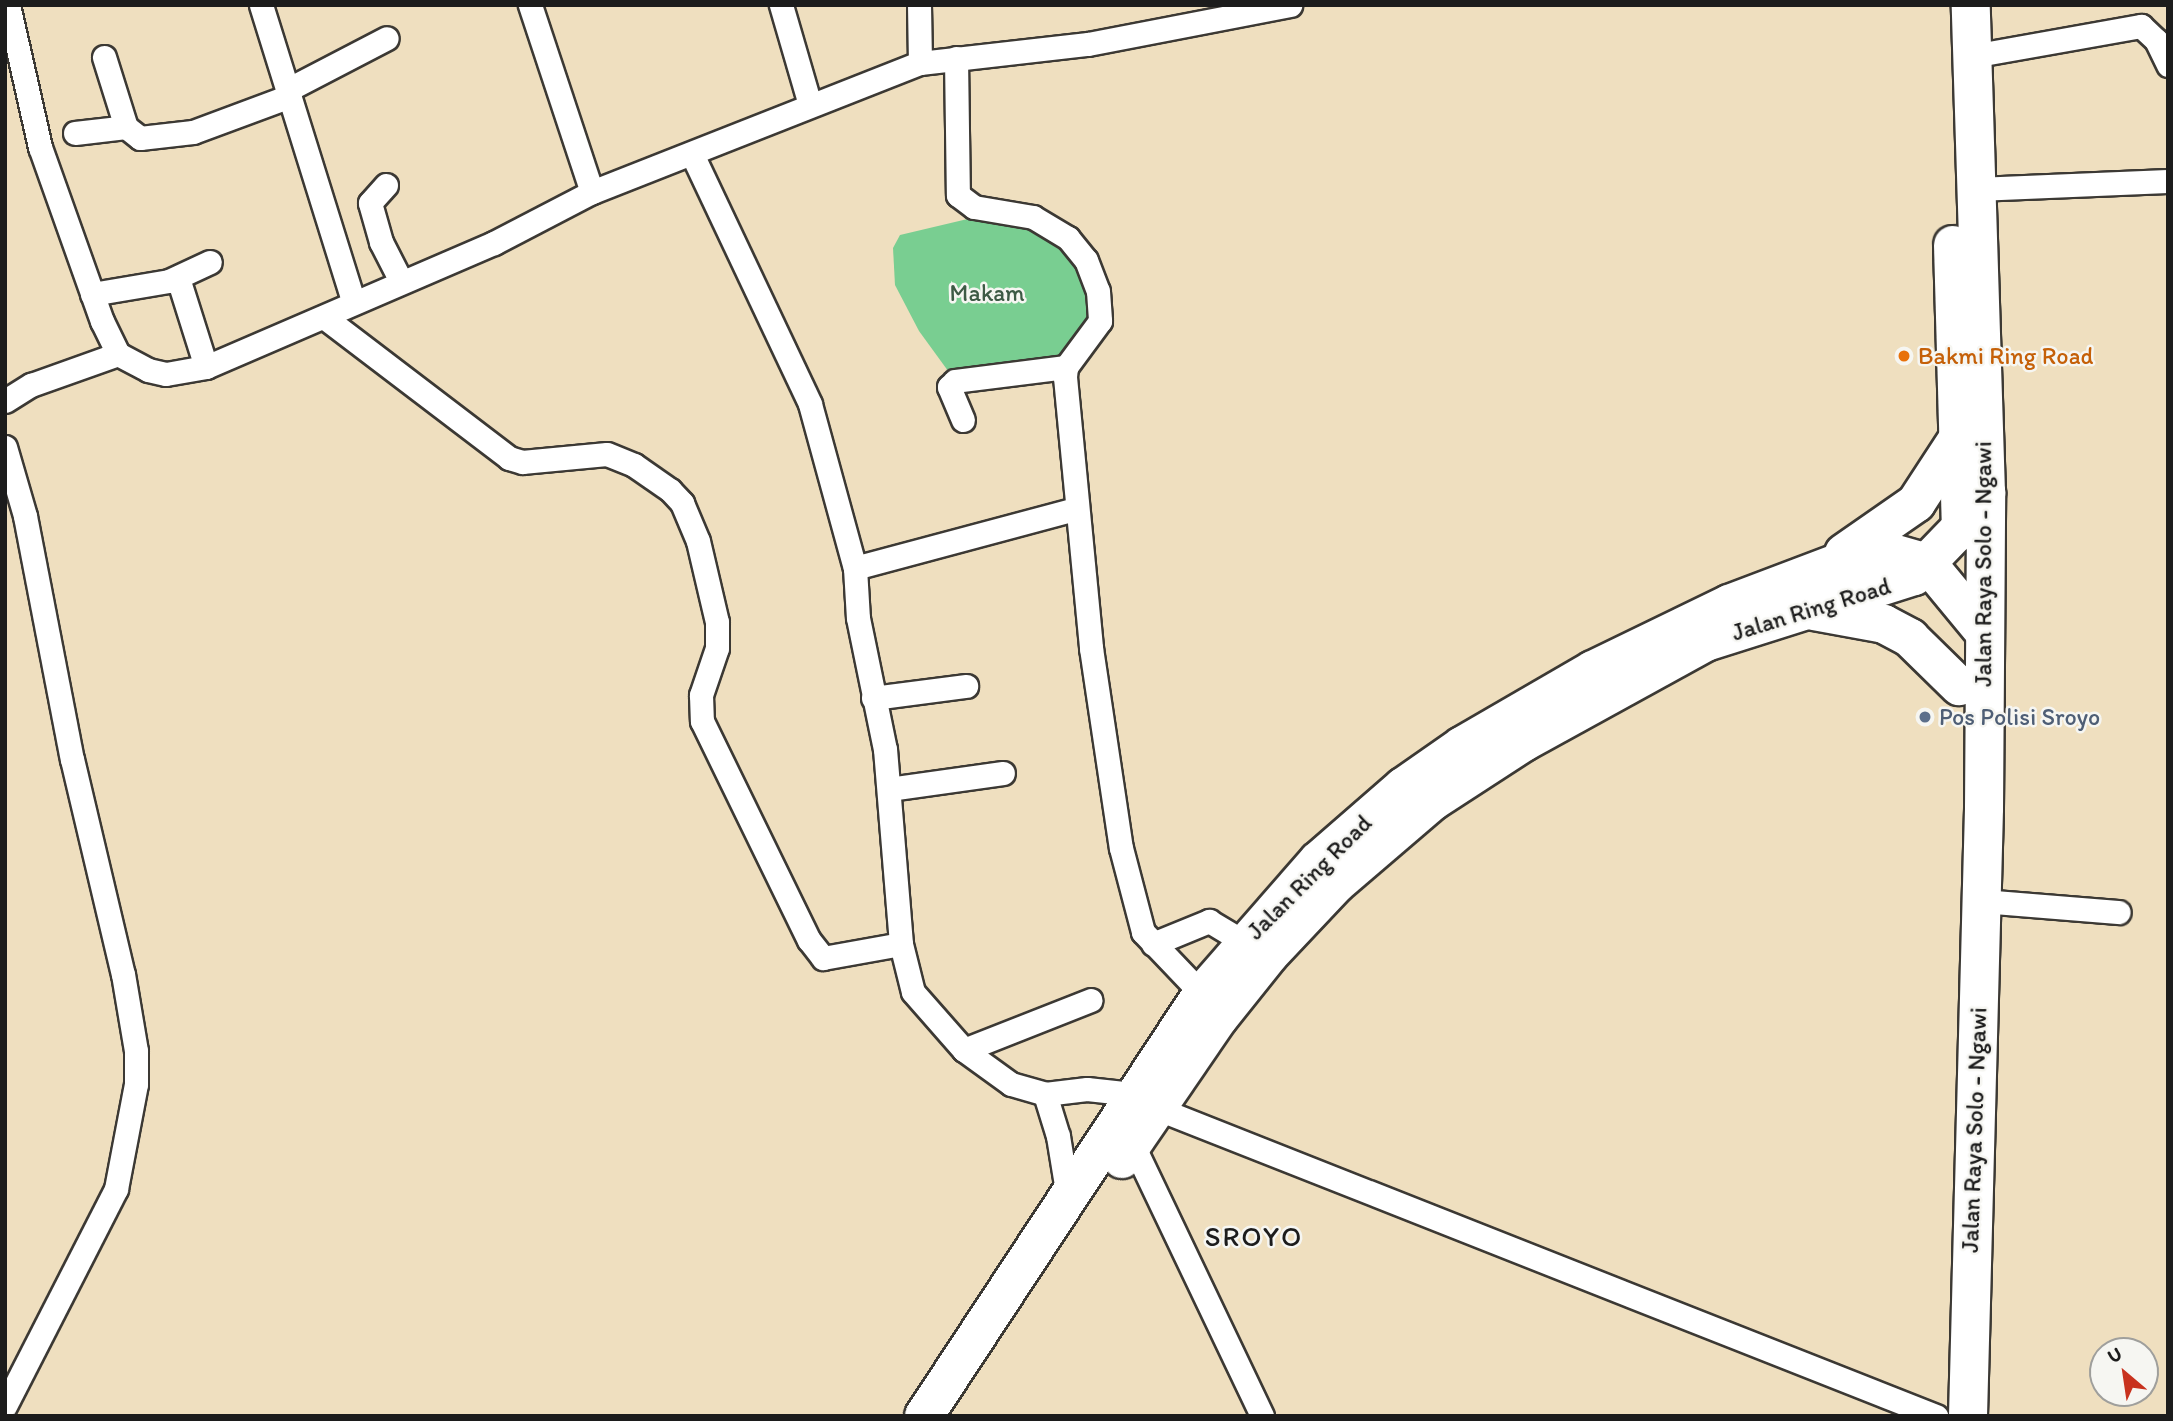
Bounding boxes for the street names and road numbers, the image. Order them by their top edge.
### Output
street label: Jalan Raya Solo - Ngawi [1969,442,1997,686]
street label: Jalan Ring Road [1728,571,1894,647]
street label: Jalan Ring Road [1241,809,1377,945]
street label: Jalan Raya Solo - Ngawi [1955,1007,1993,1253]

